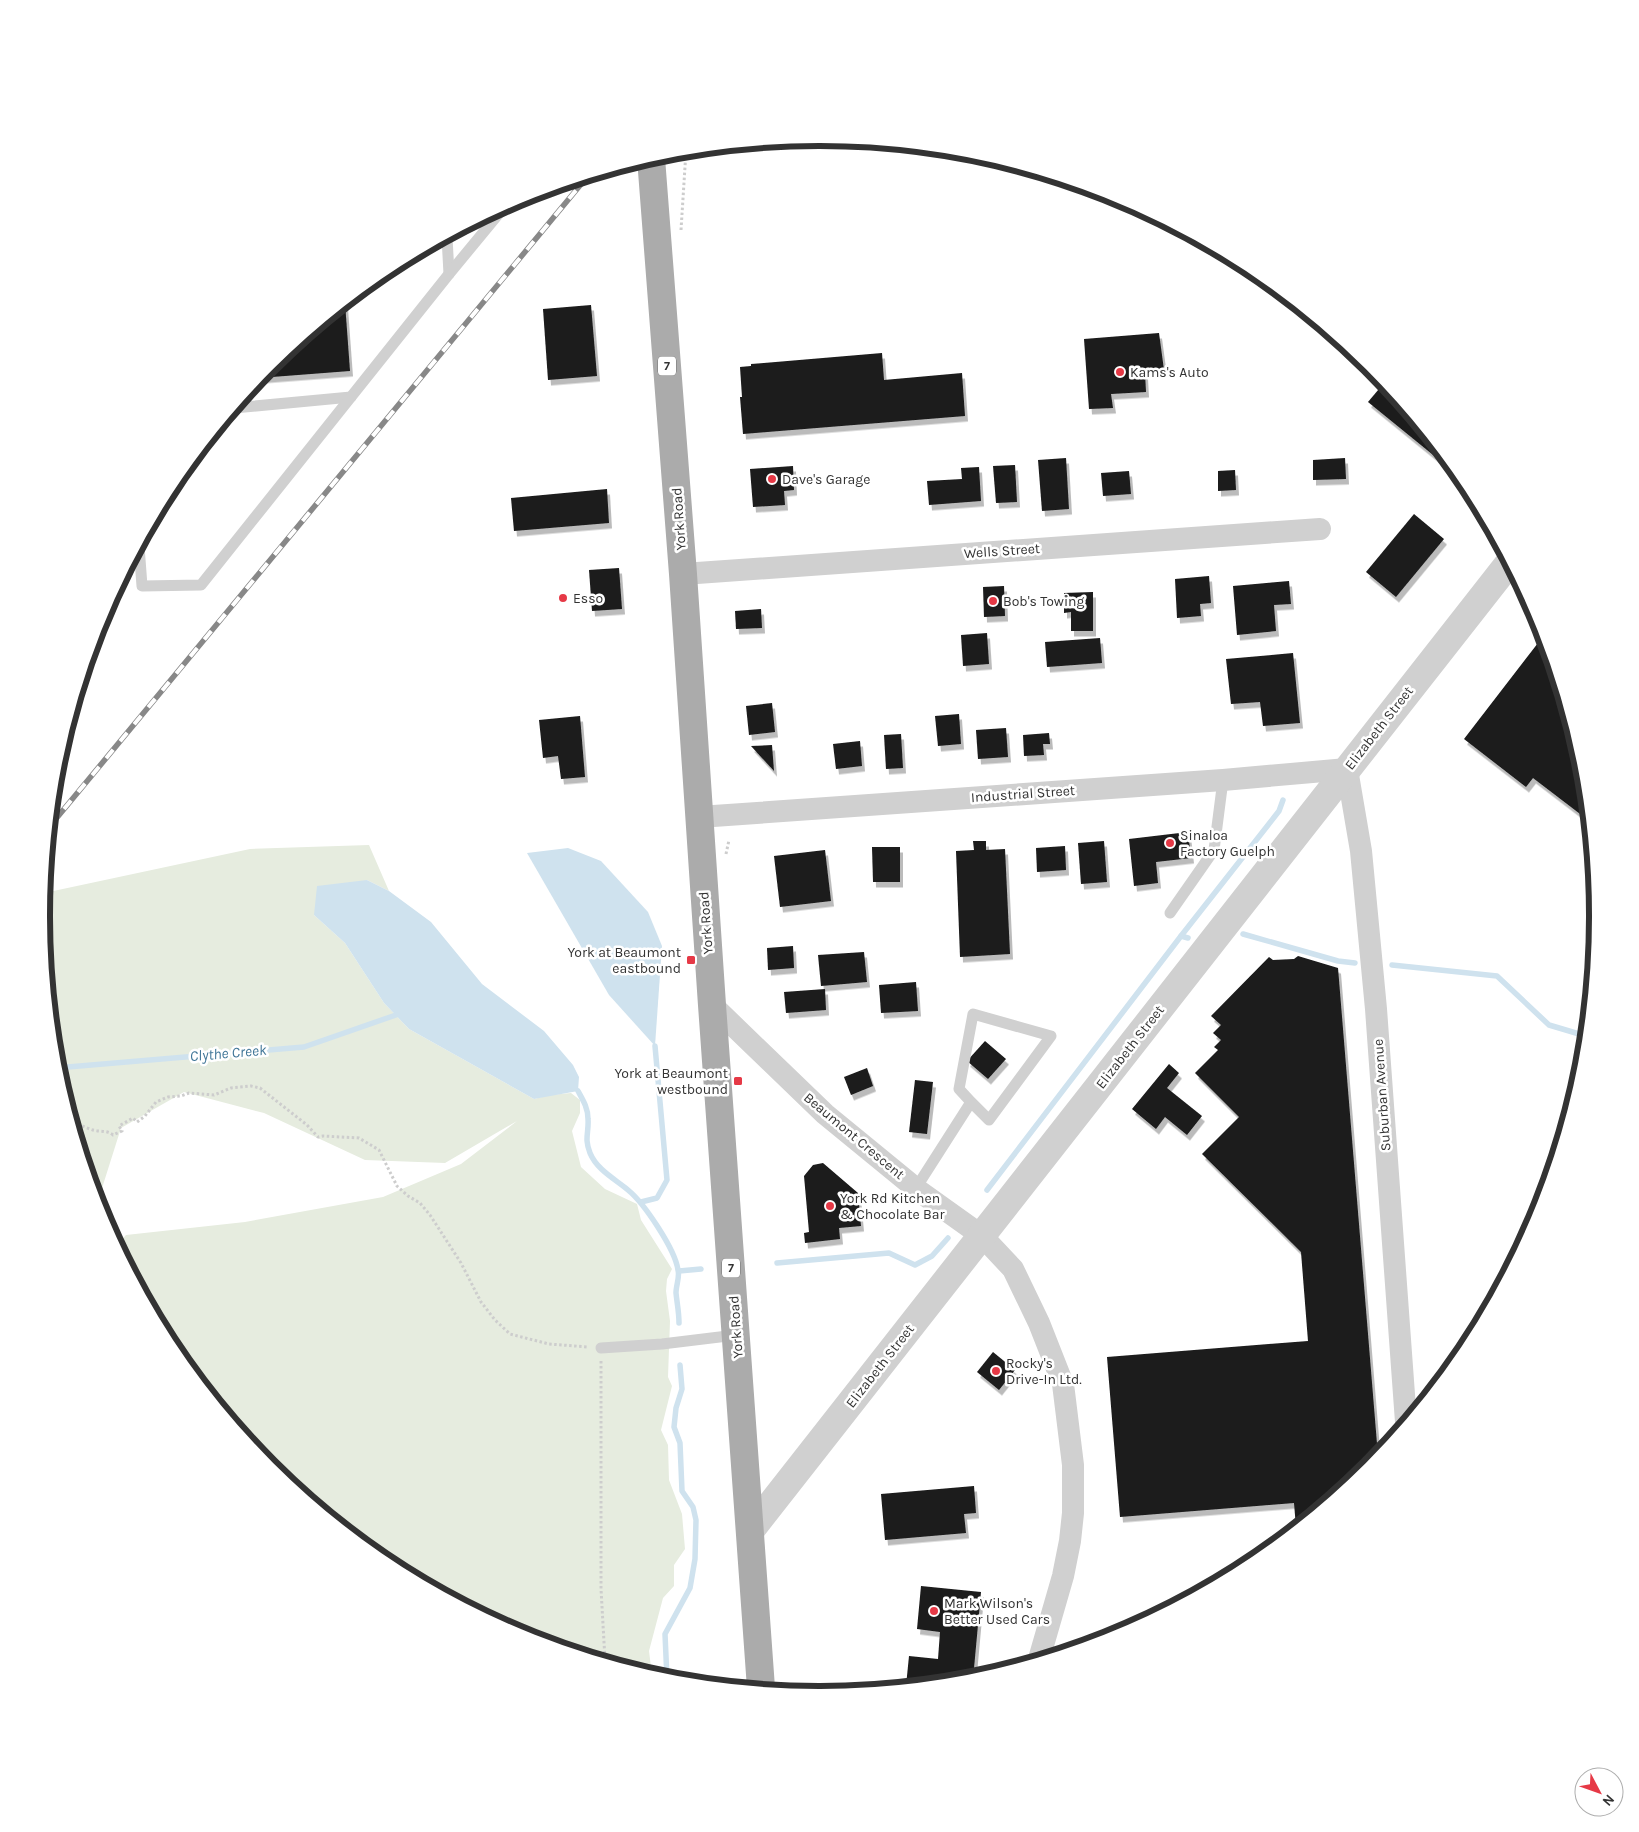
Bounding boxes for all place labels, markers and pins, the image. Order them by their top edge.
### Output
place label: Kams's Auto [1130,364,1209,381]
marker: Kams's Auto [1114,366,1126,378]
place label: Dave's Garage [782,471,870,488]
marker: Dave's Garage [766,473,778,485]
place label: Esso [573,590,603,607]
marker: Esso [557,592,569,604]
place label: Bob's Towing [1003,593,1085,610]
marker: Bob's Towing [987,595,999,607]
place label: Sinaloa Factory Guelph [1180,827,1275,860]
marker: Sinaloa Factory Guelph [1164,837,1176,849]
place label: York at Beaumont eastbound [567,944,681,977]
marker: York at Beaumont eastbound [685,954,697,966]
place label: York at Beaumont westbound [614,1065,728,1098]
marker: York at Beaumont westbound [732,1075,744,1087]
place label: York Rd Kitchen & Chocolate Bar [840,1190,945,1223]
marker: York Rd Kitchen & Chocolate Bar [824,1200,836,1212]
place label: Rocky's Drive-In Ltd. [1006,1355,1082,1388]
marker: Rocky's Drive-In Ltd. [990,1365,1002,1377]
place label: Mark Wilson's Better Used Cars [944,1595,1050,1628]
marker: Mark Wilson's Better Used Cars [928,1605,940,1617]

